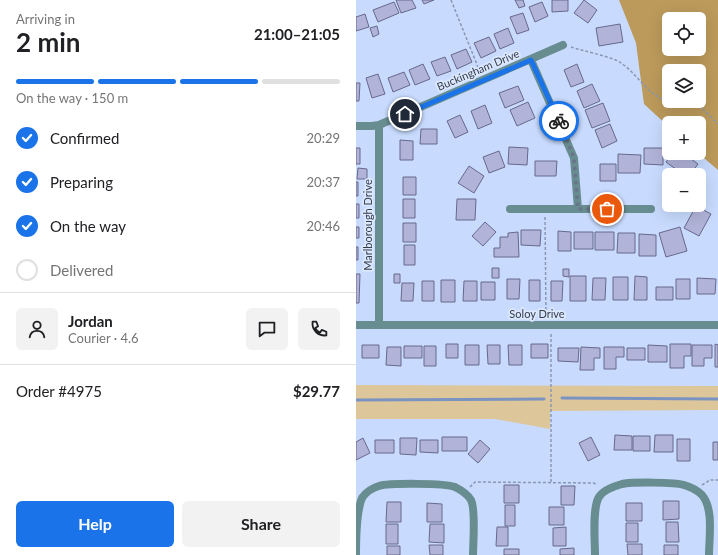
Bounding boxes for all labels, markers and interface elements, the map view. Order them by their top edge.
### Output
text: Arriving in [16,11,75,27]
map controls [662,12,706,212]
button: locate [662,12,706,56]
text: 21:00–21:05 [254,25,340,43]
text: 2 min [16,26,80,58]
street label: Buckingham Drive [435,46,521,93]
button: layers [662,64,706,108]
text: On the way · 150 m [16,90,128,106]
pin [388,97,422,131]
courier [539,101,579,141]
icon: home [394,103,416,125]
icon: bike [548,110,570,132]
button: + [662,116,706,160]
icon: check [16,127,38,149]
text: Confirmed [50,129,119,147]
text: 20:29 [307,130,340,146]
button: − [662,168,706,212]
icon: check [16,171,38,193]
text: Preparing [50,173,113,191]
text: 20:37 [307,174,340,190]
street label: Marlborough Drive [361,179,374,271]
pin [590,192,624,226]
icon: bag [596,198,618,220]
icon: check [16,215,38,237]
text: On the way [50,217,126,235]
text: 20:46 [307,218,340,234]
text: Delivered [50,261,113,279]
street label: Soloy Drive [509,307,565,320]
button: person [16,308,58,350]
button: chat [246,308,288,350]
button: phone [298,308,340,350]
text: Jordan [68,312,113,330]
text: Courier · 4.6 [68,330,139,346]
text: Order #4975 [16,382,102,400]
text: $29.77 [293,382,340,400]
button: Help [16,501,174,547]
button: Share [182,501,340,547]

